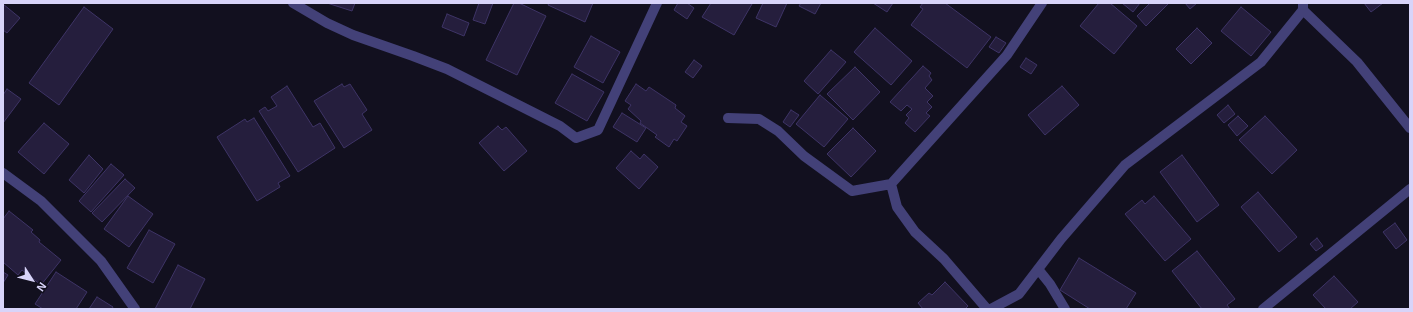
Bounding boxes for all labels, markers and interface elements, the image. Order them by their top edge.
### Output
north arrow [12,260,52,300]
text: N [35,280,49,294]

